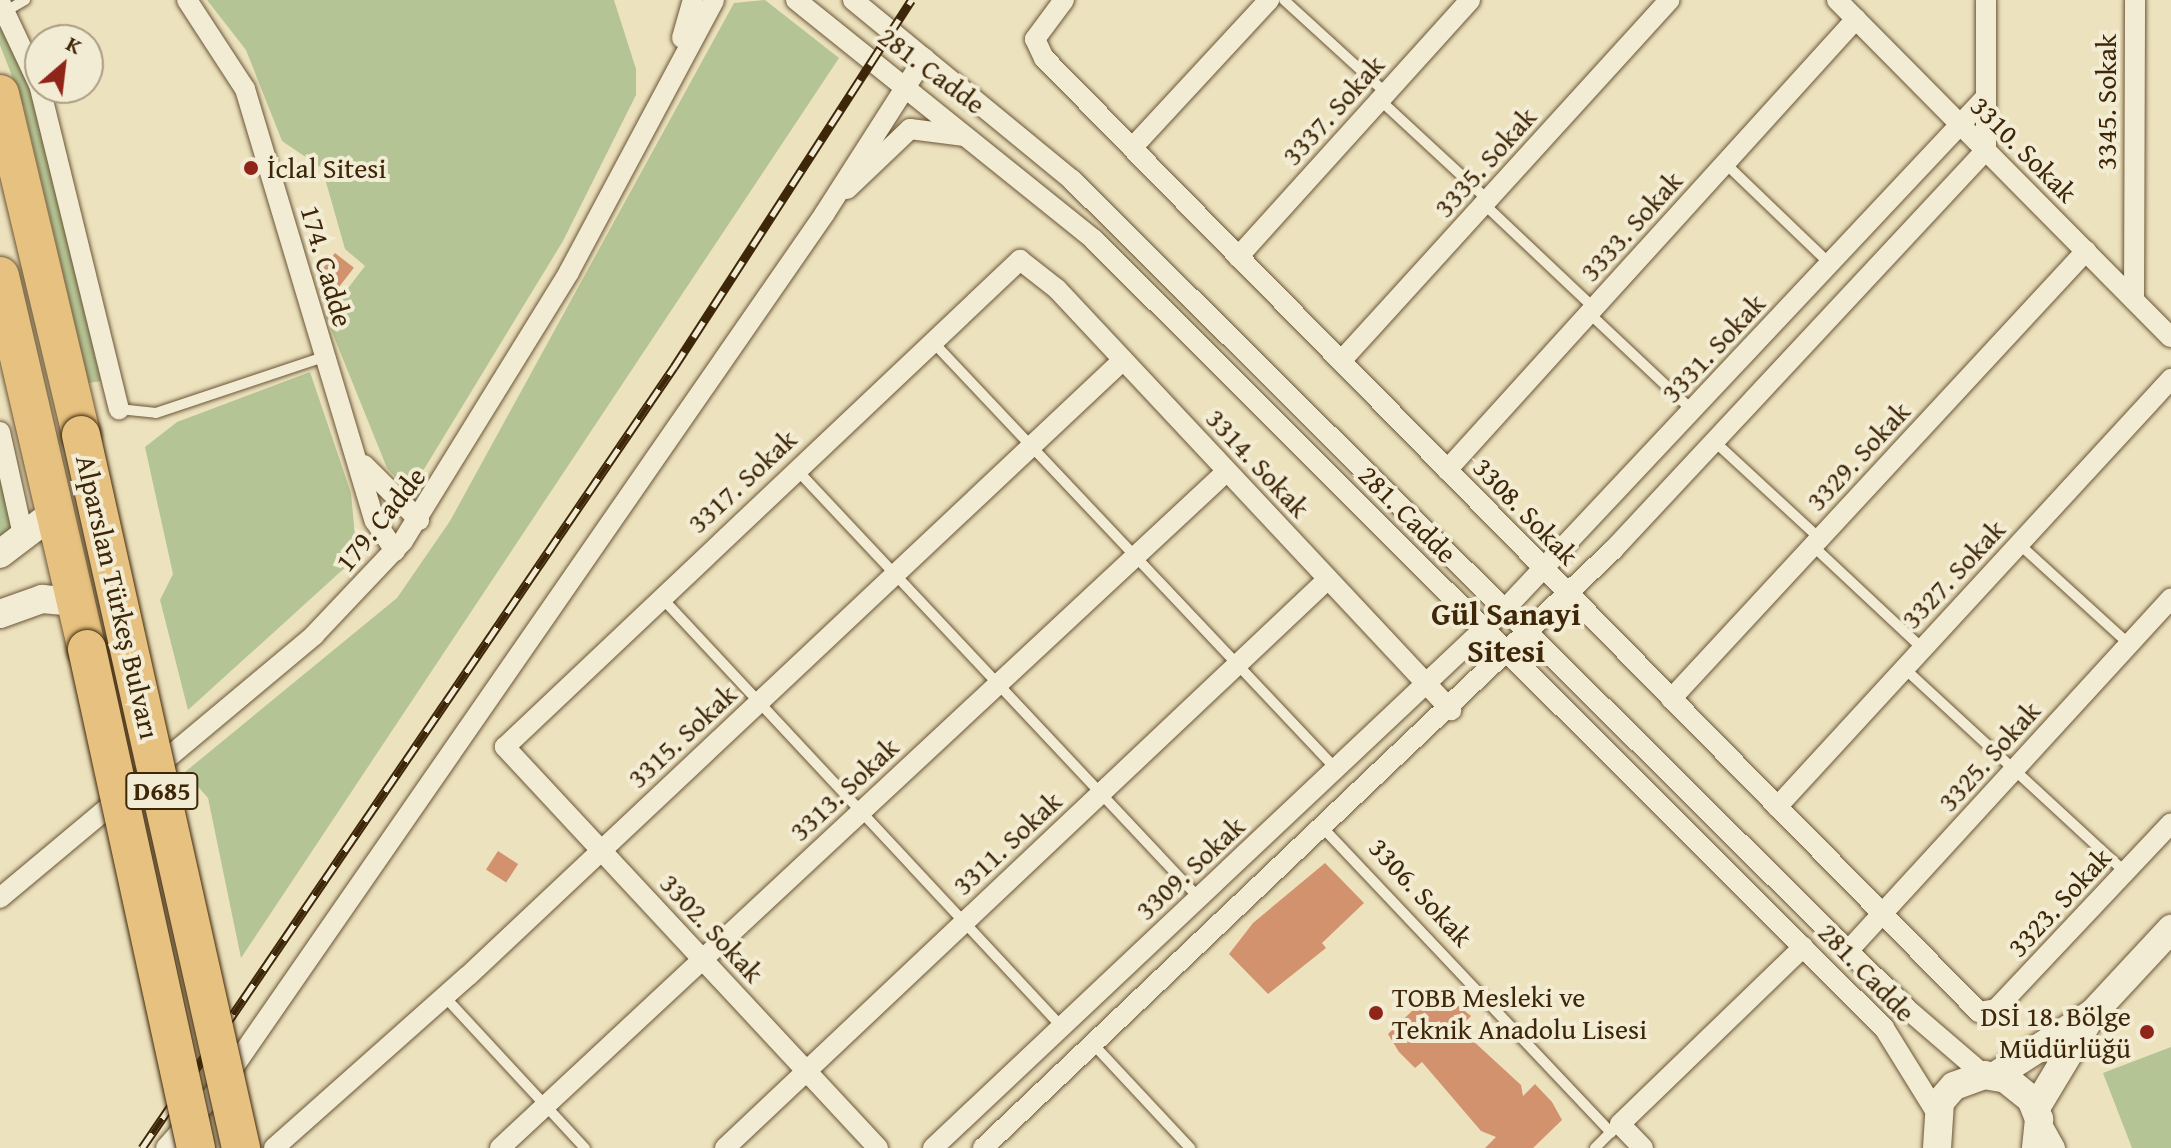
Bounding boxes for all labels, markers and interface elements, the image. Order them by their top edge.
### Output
street label: 281. Cadde [872,19,992,121]
north arrow [24,24,104,104]
text: K [61,27,88,62]
street label: 3345. Sokak [2089,34,2123,170]
street label: 3337. Sokak [1275,48,1391,172]
street label: 3310. Sokak [1964,89,2084,209]
street label: 3335. Sokak [1427,100,1543,224]
place label: İclal Sitesi [267,151,386,185]
marker: İclal Sitesi [242,159,260,177]
street label: 3333. Sokak [1573,164,1689,288]
street label: 174. Cadde [294,201,360,331]
street label: 3331. Sokak [1654,287,1772,409]
street label: 3329. Sokak [1799,395,1917,517]
street label: 3314. Sokak [1199,402,1317,524]
street label: 3317. Sokak [681,422,803,540]
street label: 3308. Sokak [1466,450,1586,572]
street label: Alparslan Türkeş Bulvarı [69,452,167,742]
street label: 281. Cadde [1352,458,1464,570]
street label: 179. Cadde [328,460,432,578]
street label: 3327. Sokak [1894,513,2012,635]
district label: Gül Sanayi Sitesi [1431,596,1581,671]
street label: 3315. Sokak [621,677,743,795]
street label: 3325. Sokak [1931,694,2047,818]
street label: 3313. Sokak [783,730,905,848]
road number: D685 [124,769,200,813]
street label: 3311. Sokak [946,784,1068,902]
street label: 3309. Sokak [1129,809,1251,927]
street label: 3306. Sokak [1362,831,1480,953]
street label: 3323. Sokak [2000,841,2118,963]
street label: 3302. Sokak [653,867,771,989]
street label: 281. Cadde [1812,915,1922,1029]
place label: TOBB Mesleki ve Teknik Anadolu Lisesi [1392,980,1647,1046]
place label: DSİ 18. Bölge Müdürlüğü [1981,999,2131,1065]
marker: TOBB Mesleki ve Teknik Anadolu Lisesi [1367,1004,1385,1022]
marker: DSİ 18. Bölge Müdürlüğü [2138,1023,2156,1041]

